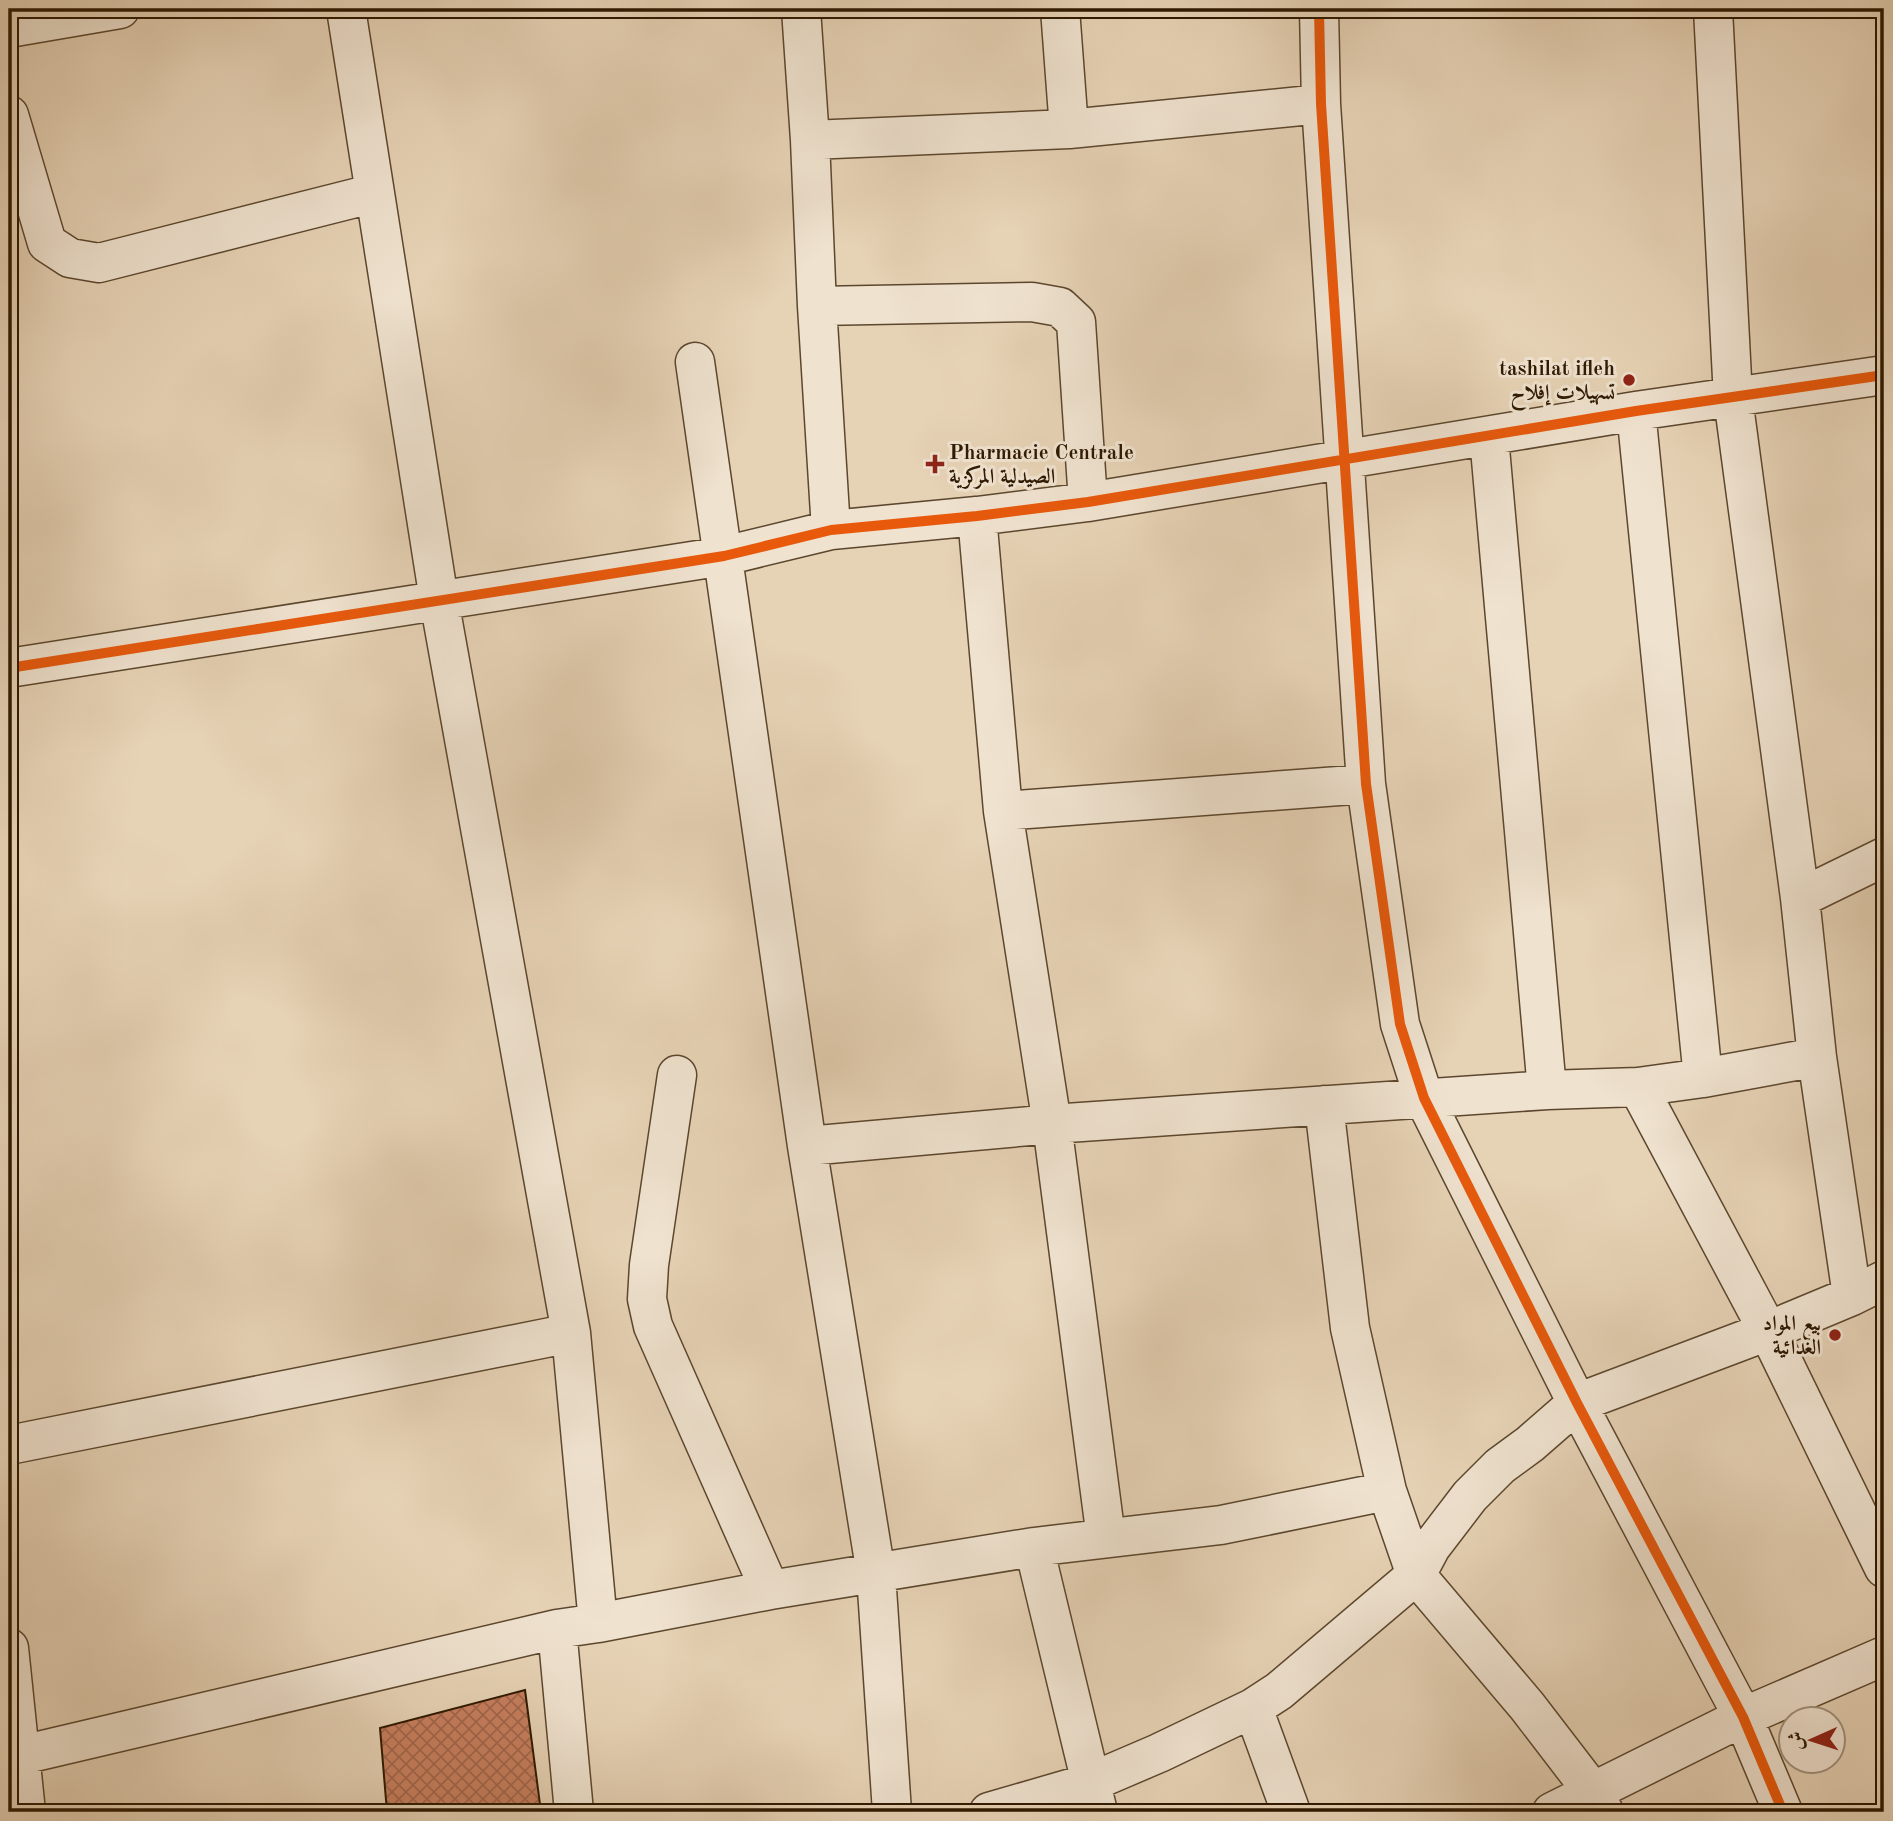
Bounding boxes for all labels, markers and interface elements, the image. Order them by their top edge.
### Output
place label: tashilat ifleh تسهيلات إفلاح [1499,359,1615,411]
marker: tashilat ifleh تسهيلات إفلاح [1621,372,1637,388]
place label: Pharmacie Centrale الصيدلية المركزية [949,443,1134,490]
marker: Pharmacie Centrale الصيدلية المركزية [927,456,943,472]
place label: بيع المواد الغدائية [1763,1314,1821,1359]
marker: بيع المواد الغدائية [1827,1327,1843,1343]
north arrow [1778,1706,1848,1776]
text: ش [1788,1731,1808,1751]

